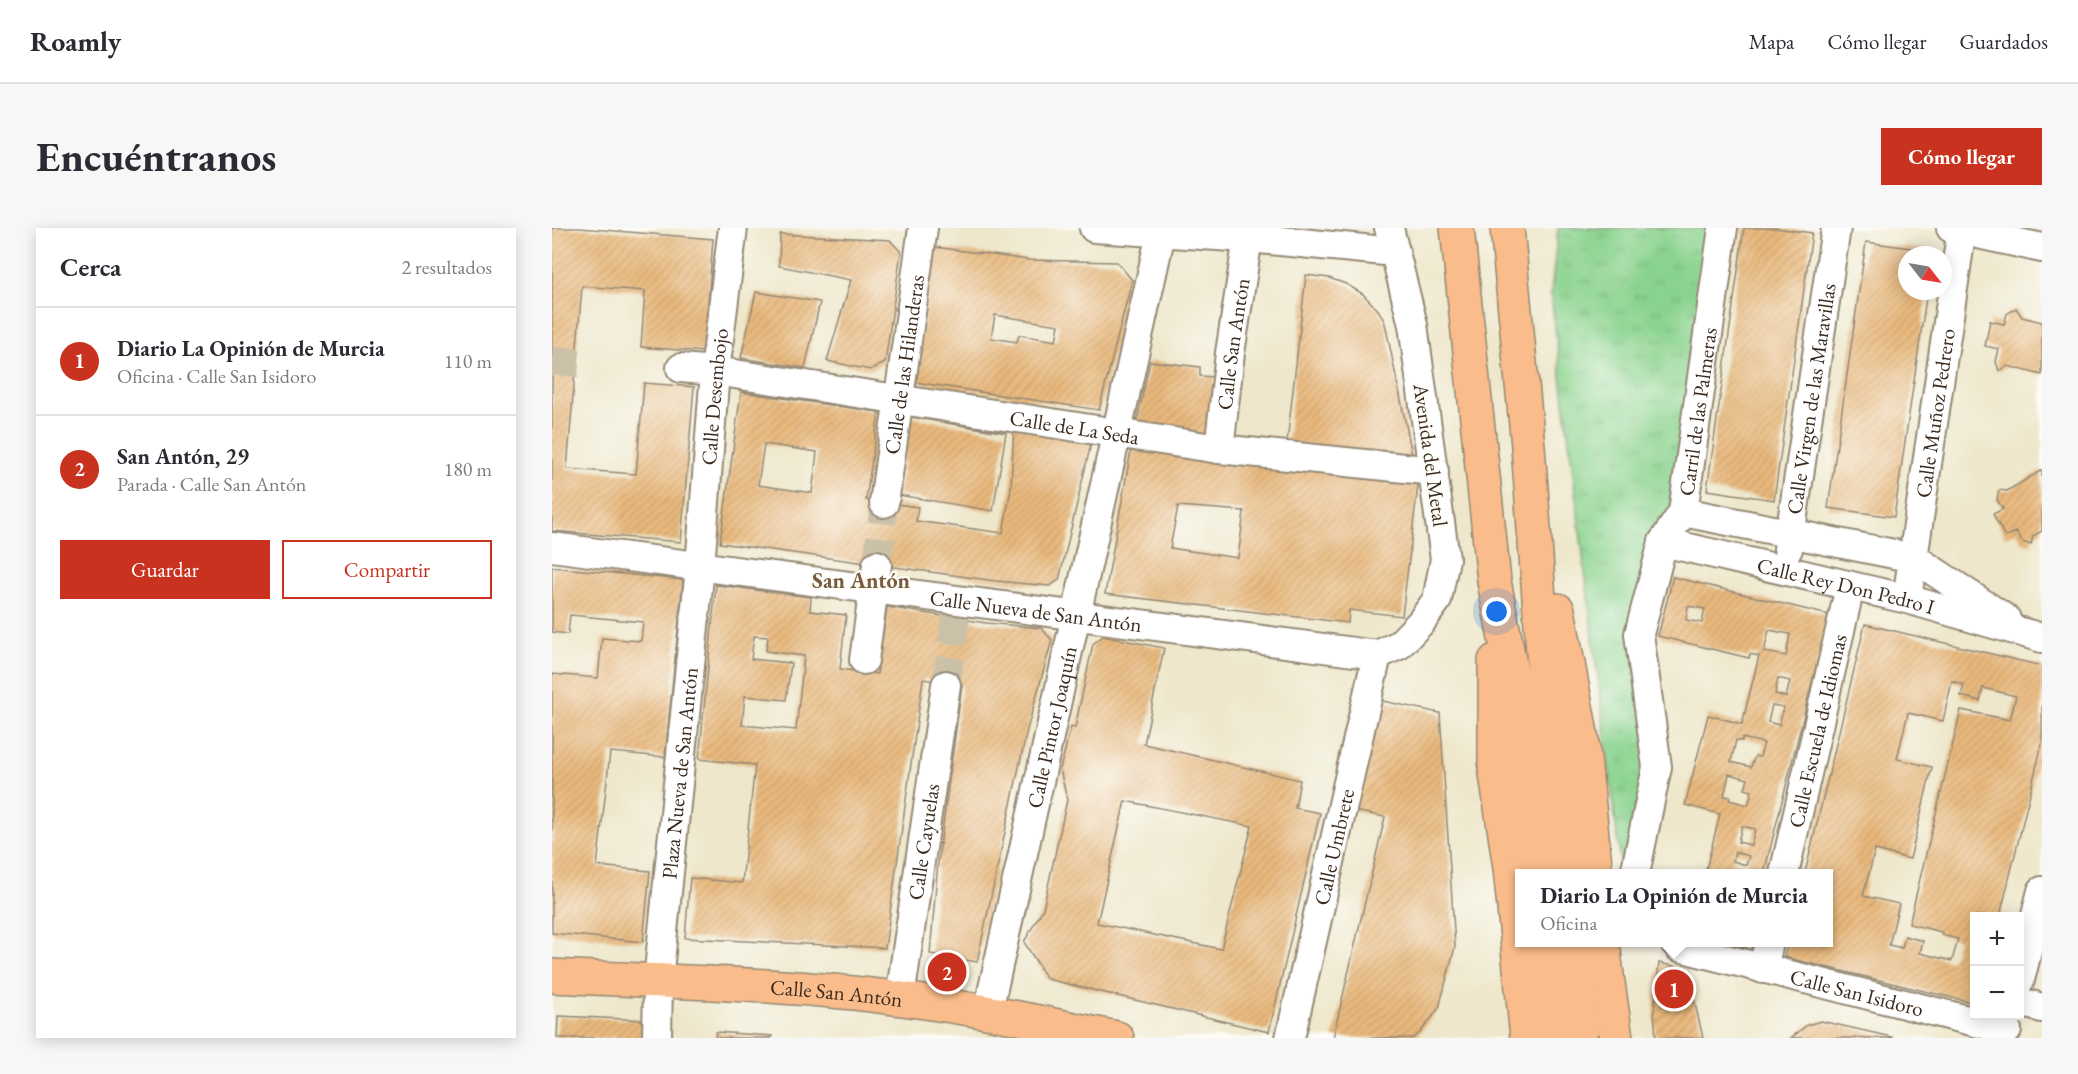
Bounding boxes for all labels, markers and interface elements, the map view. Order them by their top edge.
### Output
text: Roamly [30,23,121,59]
text: Mapa [1749,28,1794,55]
text: Cómo llegar [1827,28,1926,55]
text: Guardados [1959,28,2048,55]
button: Cómo llegar [1881,128,2042,185]
text: Encuéntranos [36,129,276,184]
north arrow [1898,246,1952,300]
text: Cerca [60,250,121,284]
text: 2 resultados [401,254,492,280]
street label: Calle de las Hilanderas [878,273,930,456]
street label: Calle San Antón [1210,276,1255,411]
street label: Calle Virgen de las Maravillas [1780,281,1841,516]
street label: Carril de las Palmeras [1672,325,1722,498]
street label: Calle Desembojo [694,327,734,466]
street label: Calle Muñoz Pedrero [1909,327,1960,500]
text: Diario La Opinión de Murcia [117,334,385,363]
text: 1 [74,348,85,374]
text: 110 m [444,348,492,374]
text: Oficina · Calle San Isidoro [117,363,316,389]
street label: Avenida del Metal [1407,381,1454,528]
street label: Calle de La Seda [1008,403,1142,450]
text: San Antón, 29 [117,442,249,471]
text: 2 [74,456,85,482]
text: 180 m [444,456,492,482]
text: Parada · Calle San Antón [117,471,306,497]
button: Guardar [60,540,270,599]
button: Compartir [282,540,492,599]
street label: Calle Rey Don Pedro I [1754,551,1938,620]
district label: San Antón [812,566,910,595]
street label: Calle Nueva de San Antón [928,583,1143,638]
your location [1482,597,1511,626]
street label: Calle Escuela de Idiomas [1782,631,1852,830]
street label: Calle Pintor Joaquín [1020,643,1082,811]
street label: Plaza Nueva de San Antón [655,666,703,880]
street label: Calle Cayuelas [901,781,945,902]
street label: Calle Umbrete [1307,786,1360,908]
popup [1515,869,1833,947]
text: Diario La Opinión de Murcia [1540,881,1808,910]
text: Oficina [1540,910,1597,936]
map controls [1970,912,2024,1020]
button: + [1970,912,2024,966]
pin: 2 [928,950,966,994]
street label: Calle San Isidoro [1787,962,1927,1022]
pin: 1 [1654,966,1694,1011]
button: − [1970,966,2024,1020]
street label: Calle San Antón [769,973,904,1012]

